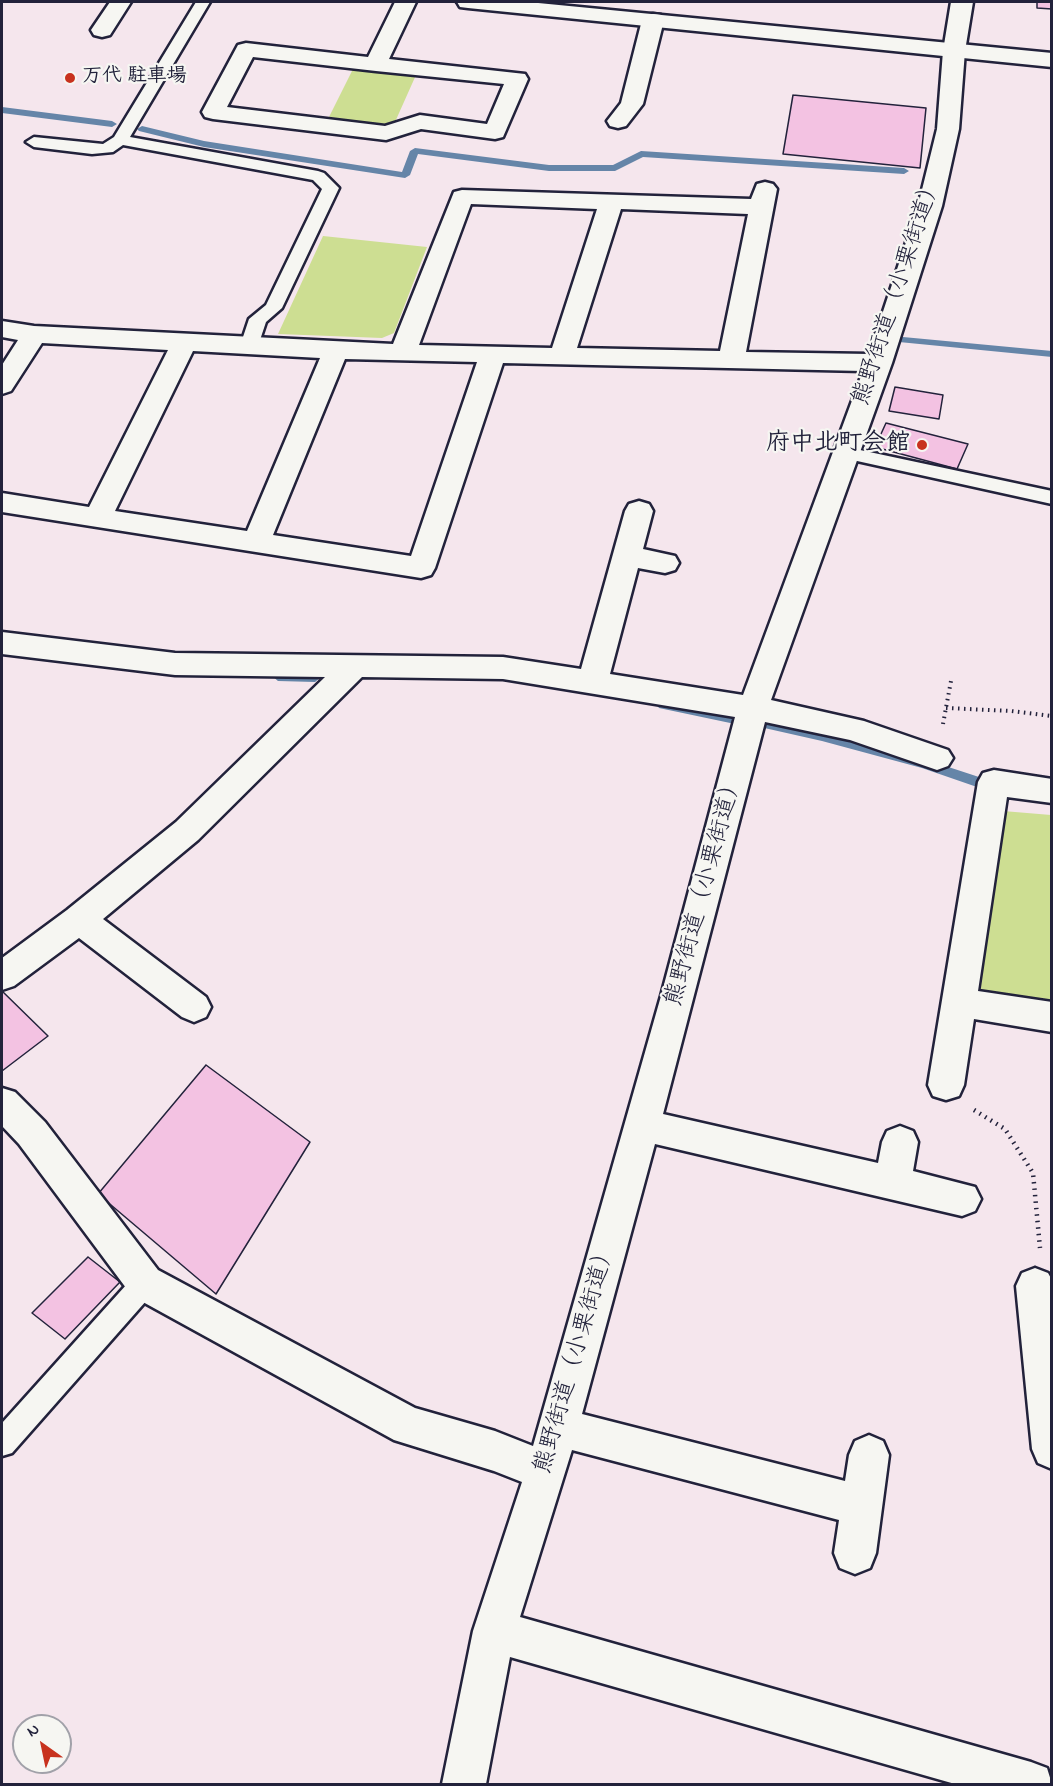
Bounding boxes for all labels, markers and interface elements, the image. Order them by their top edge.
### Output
place label: 万代 駐車場 [82,66,187,90]
marker: 万代 駐車場 [63,71,77,85]
street label: 熊野街道（小栗街道） [848,172,950,410]
place label: 府中北町会館 [766,431,910,459]
marker: 府中北町会館 [915,438,929,452]
street label: 熊野街道（小栗街道） [661,770,751,1010]
street label: 熊野街道（小栗街道） [530,1239,624,1477]
north arrow [12,1714,72,1774]
text: N [22,1718,44,1744]

